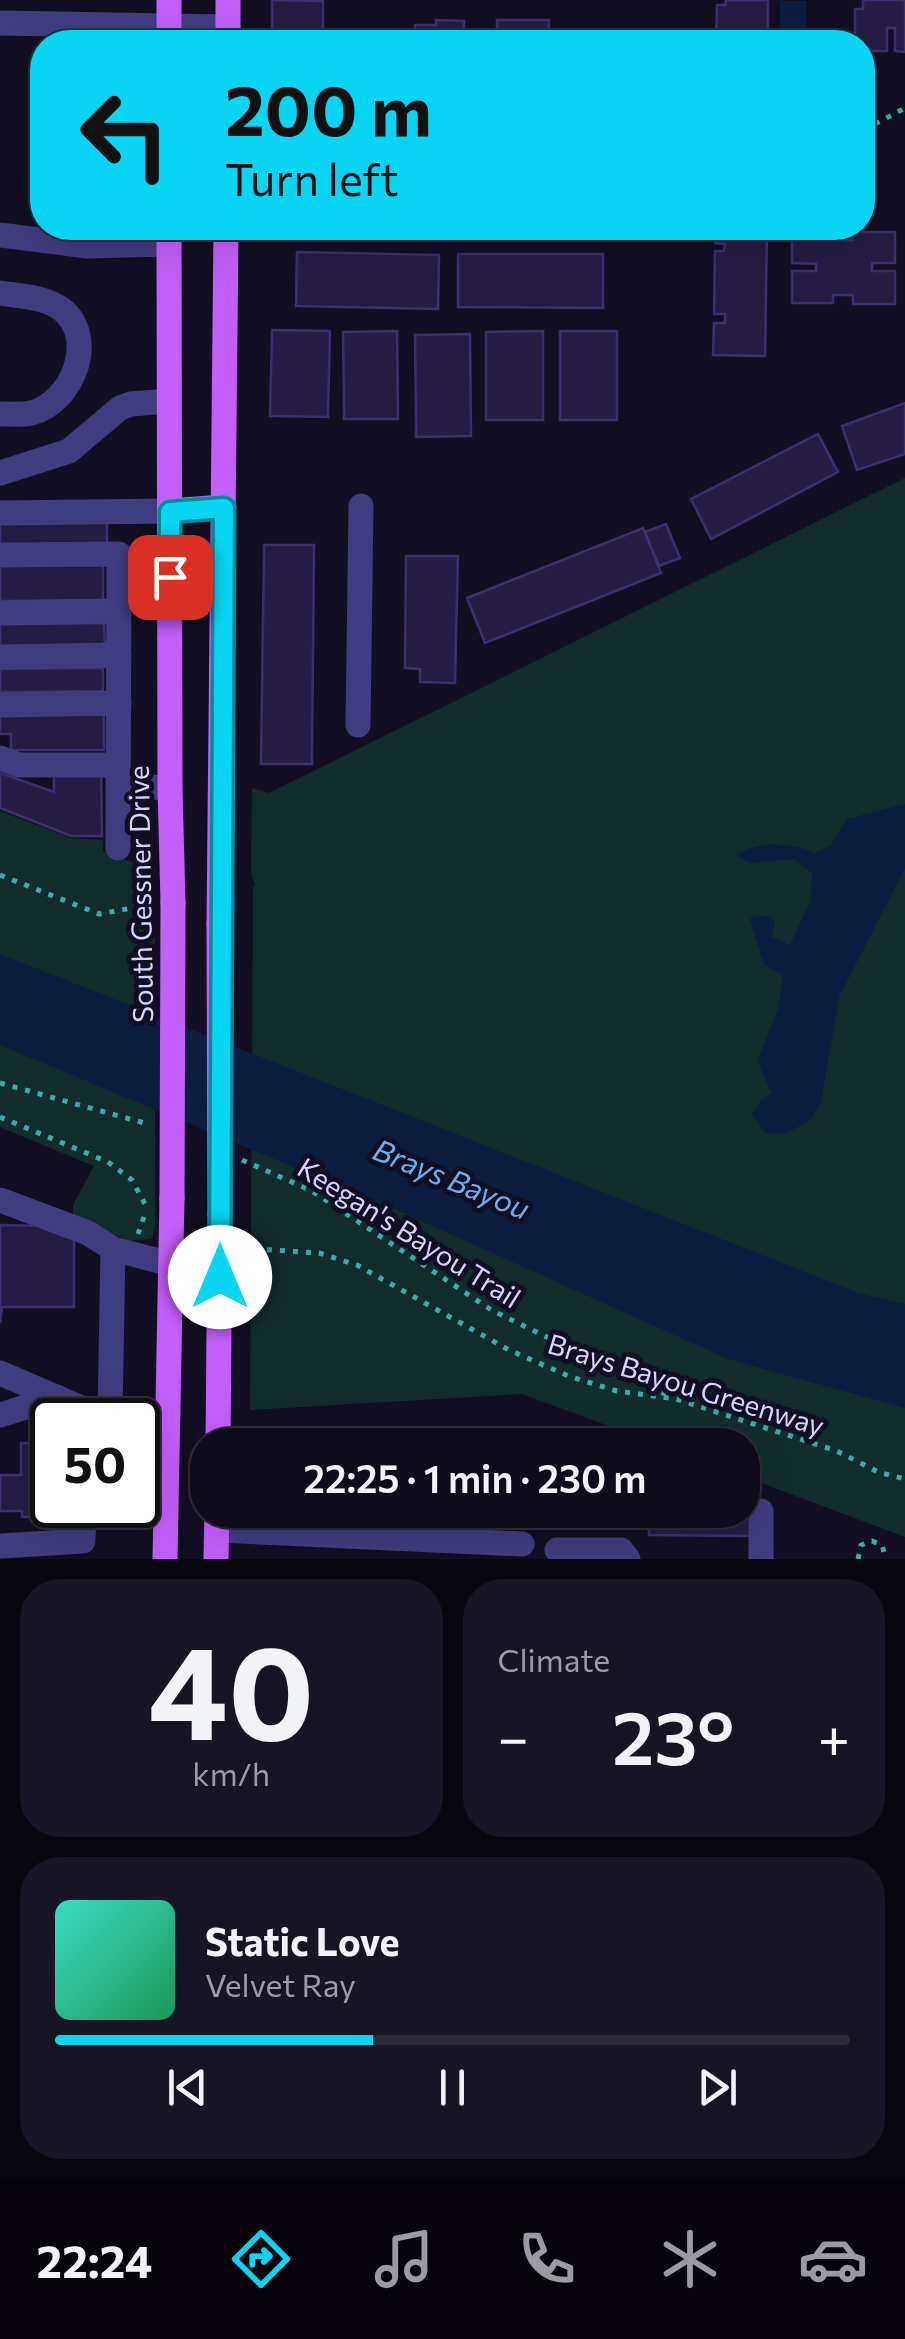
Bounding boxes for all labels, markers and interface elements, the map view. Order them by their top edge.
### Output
text: 200 m [225,65,432,150]
icon: left [60,70,190,200]
text: Turn left [225,150,399,205]
pin [128,535,213,620]
icon: arrive [143,550,198,605]
street label: South Gessner Drive [121,765,159,1023]
water label: Brays Bayou [368,1130,536,1226]
street label: Keegan's Bayou Trail [292,1150,527,1314]
position arrow [168,1225,272,1329]
street label: Brays Bayou Greenway [544,1326,829,1442]
speed limit sign: 50 [30,1398,160,1528]
text: 22:25 · 1 min · 230 m [304,1454,646,1501]
text: 40 [148,1608,314,1767]
text: Climate [498,1639,610,1679]
text: 23° [612,1689,734,1780]
text: − [498,1702,529,1769]
text: + [818,1702,850,1769]
text: km/h [192,1753,270,1793]
text: Static Love [205,1917,400,1964]
text: Velvet Ray [205,1964,356,2004]
icon: previous [160,2060,215,2115]
icon: pause [425,2060,480,2115]
icon: next [690,2060,745,2115]
icon: directions [226,2224,296,2294]
icon: music [369,2224,439,2294]
icon: phone [512,2224,582,2294]
icon: climate [655,2224,725,2294]
icon: car [798,2224,868,2294]
text: 22:24 [37,2232,152,2287]

